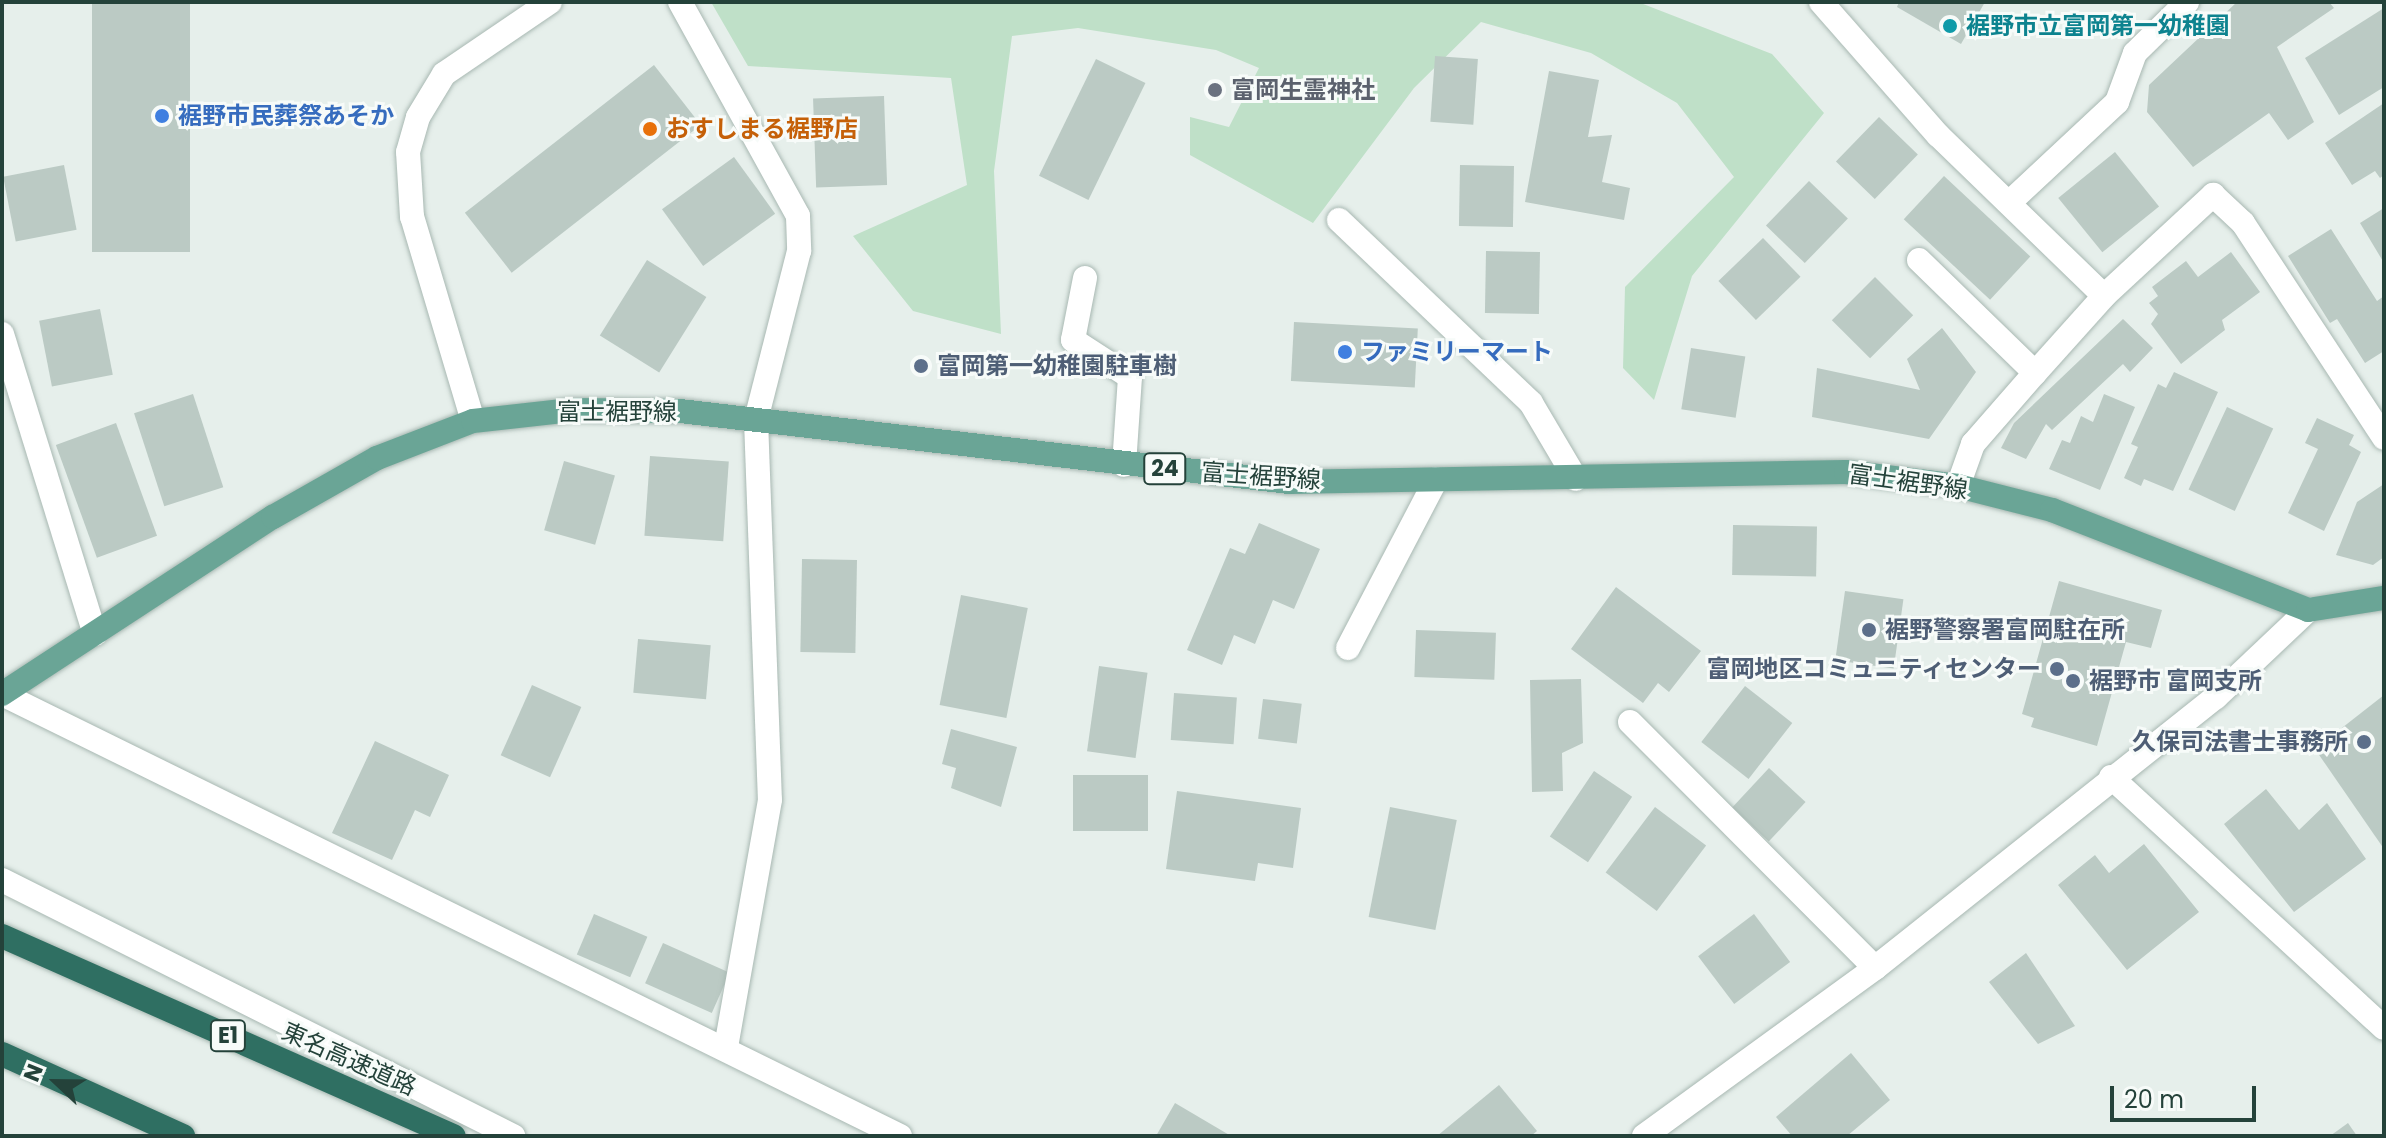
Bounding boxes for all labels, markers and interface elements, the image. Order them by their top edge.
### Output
place label: 裾野市立富岡第一幼稚園 [1966,12,2230,40]
marker: 裾野市立富岡第一幼稚園 [1941,17,1959,35]
place label: 富岡生霊神社 [1231,76,1375,104]
marker: 富岡生霊神社 [1206,81,1224,99]
place label: 裾野市民葬祭あそか [178,102,394,130]
marker: 裾野市民葬祭あそか [153,107,171,125]
place label: おすしまる裾野店 [666,115,858,143]
marker: おすしまる裾野店 [641,120,659,138]
place label: ファミリーマート [1361,338,1553,366]
marker: ファミリーマート [1336,343,1354,361]
place label: 富岡第一幼稚園駐車樹 [937,352,1177,380]
marker: 富岡第一幼稚園駐車樹 [912,357,930,375]
street label: 富士裾野線 [557,398,677,426]
road number: 24 [1143,451,1187,487]
street label: 富士裾野線 [1200,457,1322,495]
street label: 富士裾野線 [1847,459,1969,505]
place label: 裾野警察署富岡駐在所 [1885,616,2125,644]
marker: 裾野警察署富岡駐在所 [1860,621,1878,639]
place label: 富岡地区コミュニティセンター [1705,655,2041,683]
marker: 富岡地区コミュニティセンター [2048,660,2066,678]
place label: 裾野市 富岡支所 [2089,667,2262,695]
marker: 裾野市 富岡支所 [2064,672,2082,690]
place label: 久保司法書士事務所 [2132,728,2348,756]
marker: 久保司法書士事務所 [2355,733,2373,751]
street label: 東名高速道路 [277,1017,421,1101]
road number: E1 [208,1018,248,1054]
north arrow [16,1042,96,1122]
text: N [16,1059,51,1086]
scale bar [2114,1070,2260,1120]
text: 20 m [2124,1083,2184,1116]

